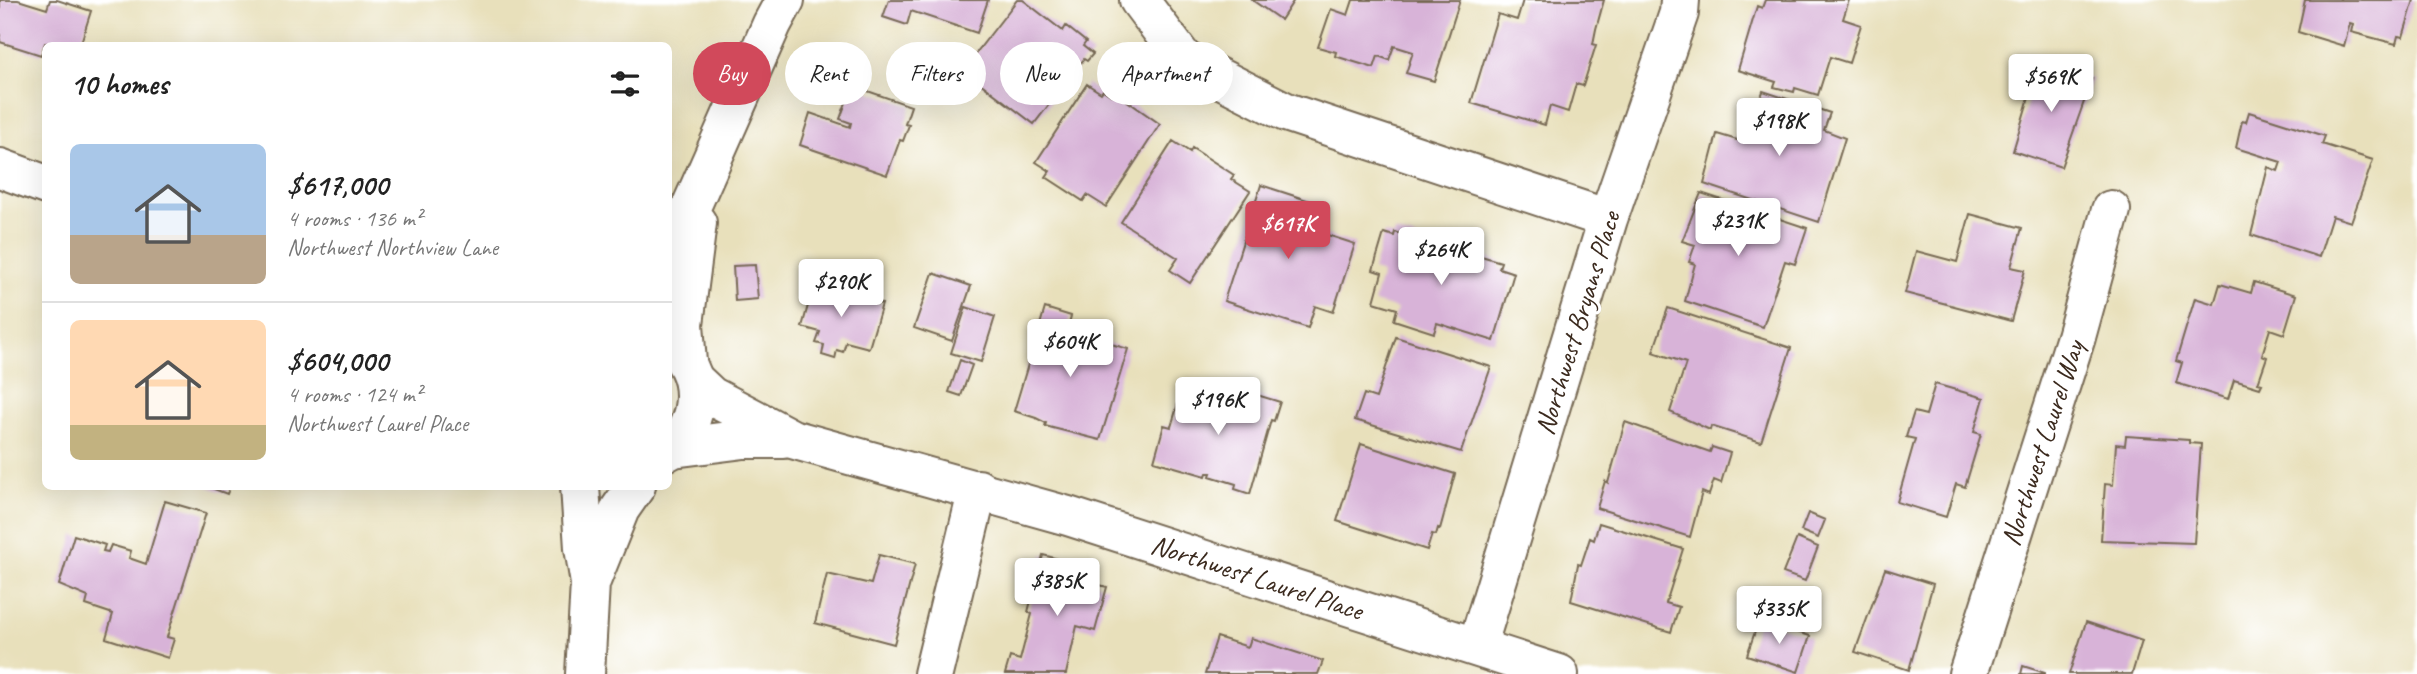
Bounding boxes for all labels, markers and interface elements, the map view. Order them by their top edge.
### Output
chip: Buy [693,42,771,105]
chip: Rent [785,42,872,105]
chip: Filters [886,42,986,105]
chip: New [1000,42,1083,105]
chip: Apartment [1097,42,1233,105]
pin: $569K [2002,54,2100,114]
text: $569K [2025,62,2077,91]
text: 10 homes [70,65,168,103]
icon: filters [606,65,644,103]
pin: $198K [1730,99,1828,158]
text: $198K [1753,106,1805,135]
text: $617,000 [287,166,388,204]
icon: home [126,172,210,256]
pin: $231K [1689,198,1787,258]
pin: $617K [1239,202,1337,261]
text: 4 rooms · 136 m² [287,204,422,233]
street label: Northwest Bryans Place [1526,205,1628,439]
text: $231K [1711,206,1765,235]
text: $617K [1261,209,1315,238]
pin: $264K [1392,228,1490,287]
text: Northwest Northview Lane [287,233,498,262]
text: $264K [1414,235,1468,264]
pin: $290K [792,260,890,319]
text: $290K [815,267,867,296]
pin: $604K [1021,320,1119,379]
text: $604K [1043,327,1097,356]
street label: Northwest Laurel Way [1992,334,2092,550]
text: $604,000 [287,342,388,380]
icon: home [126,348,210,432]
pin: $196K [1169,378,1267,437]
text: 4 rooms · 124 m² [287,380,422,409]
text: $196K [1191,385,1245,414]
text: Northwest Laurel Place [287,409,468,438]
street label: Northwest Laurel Place [1147,526,1369,628]
pin: $385K [1008,558,1106,618]
text: $385K [1031,566,1083,595]
pin: $335K [1730,586,1828,646]
text: $335K [1753,594,1805,623]

